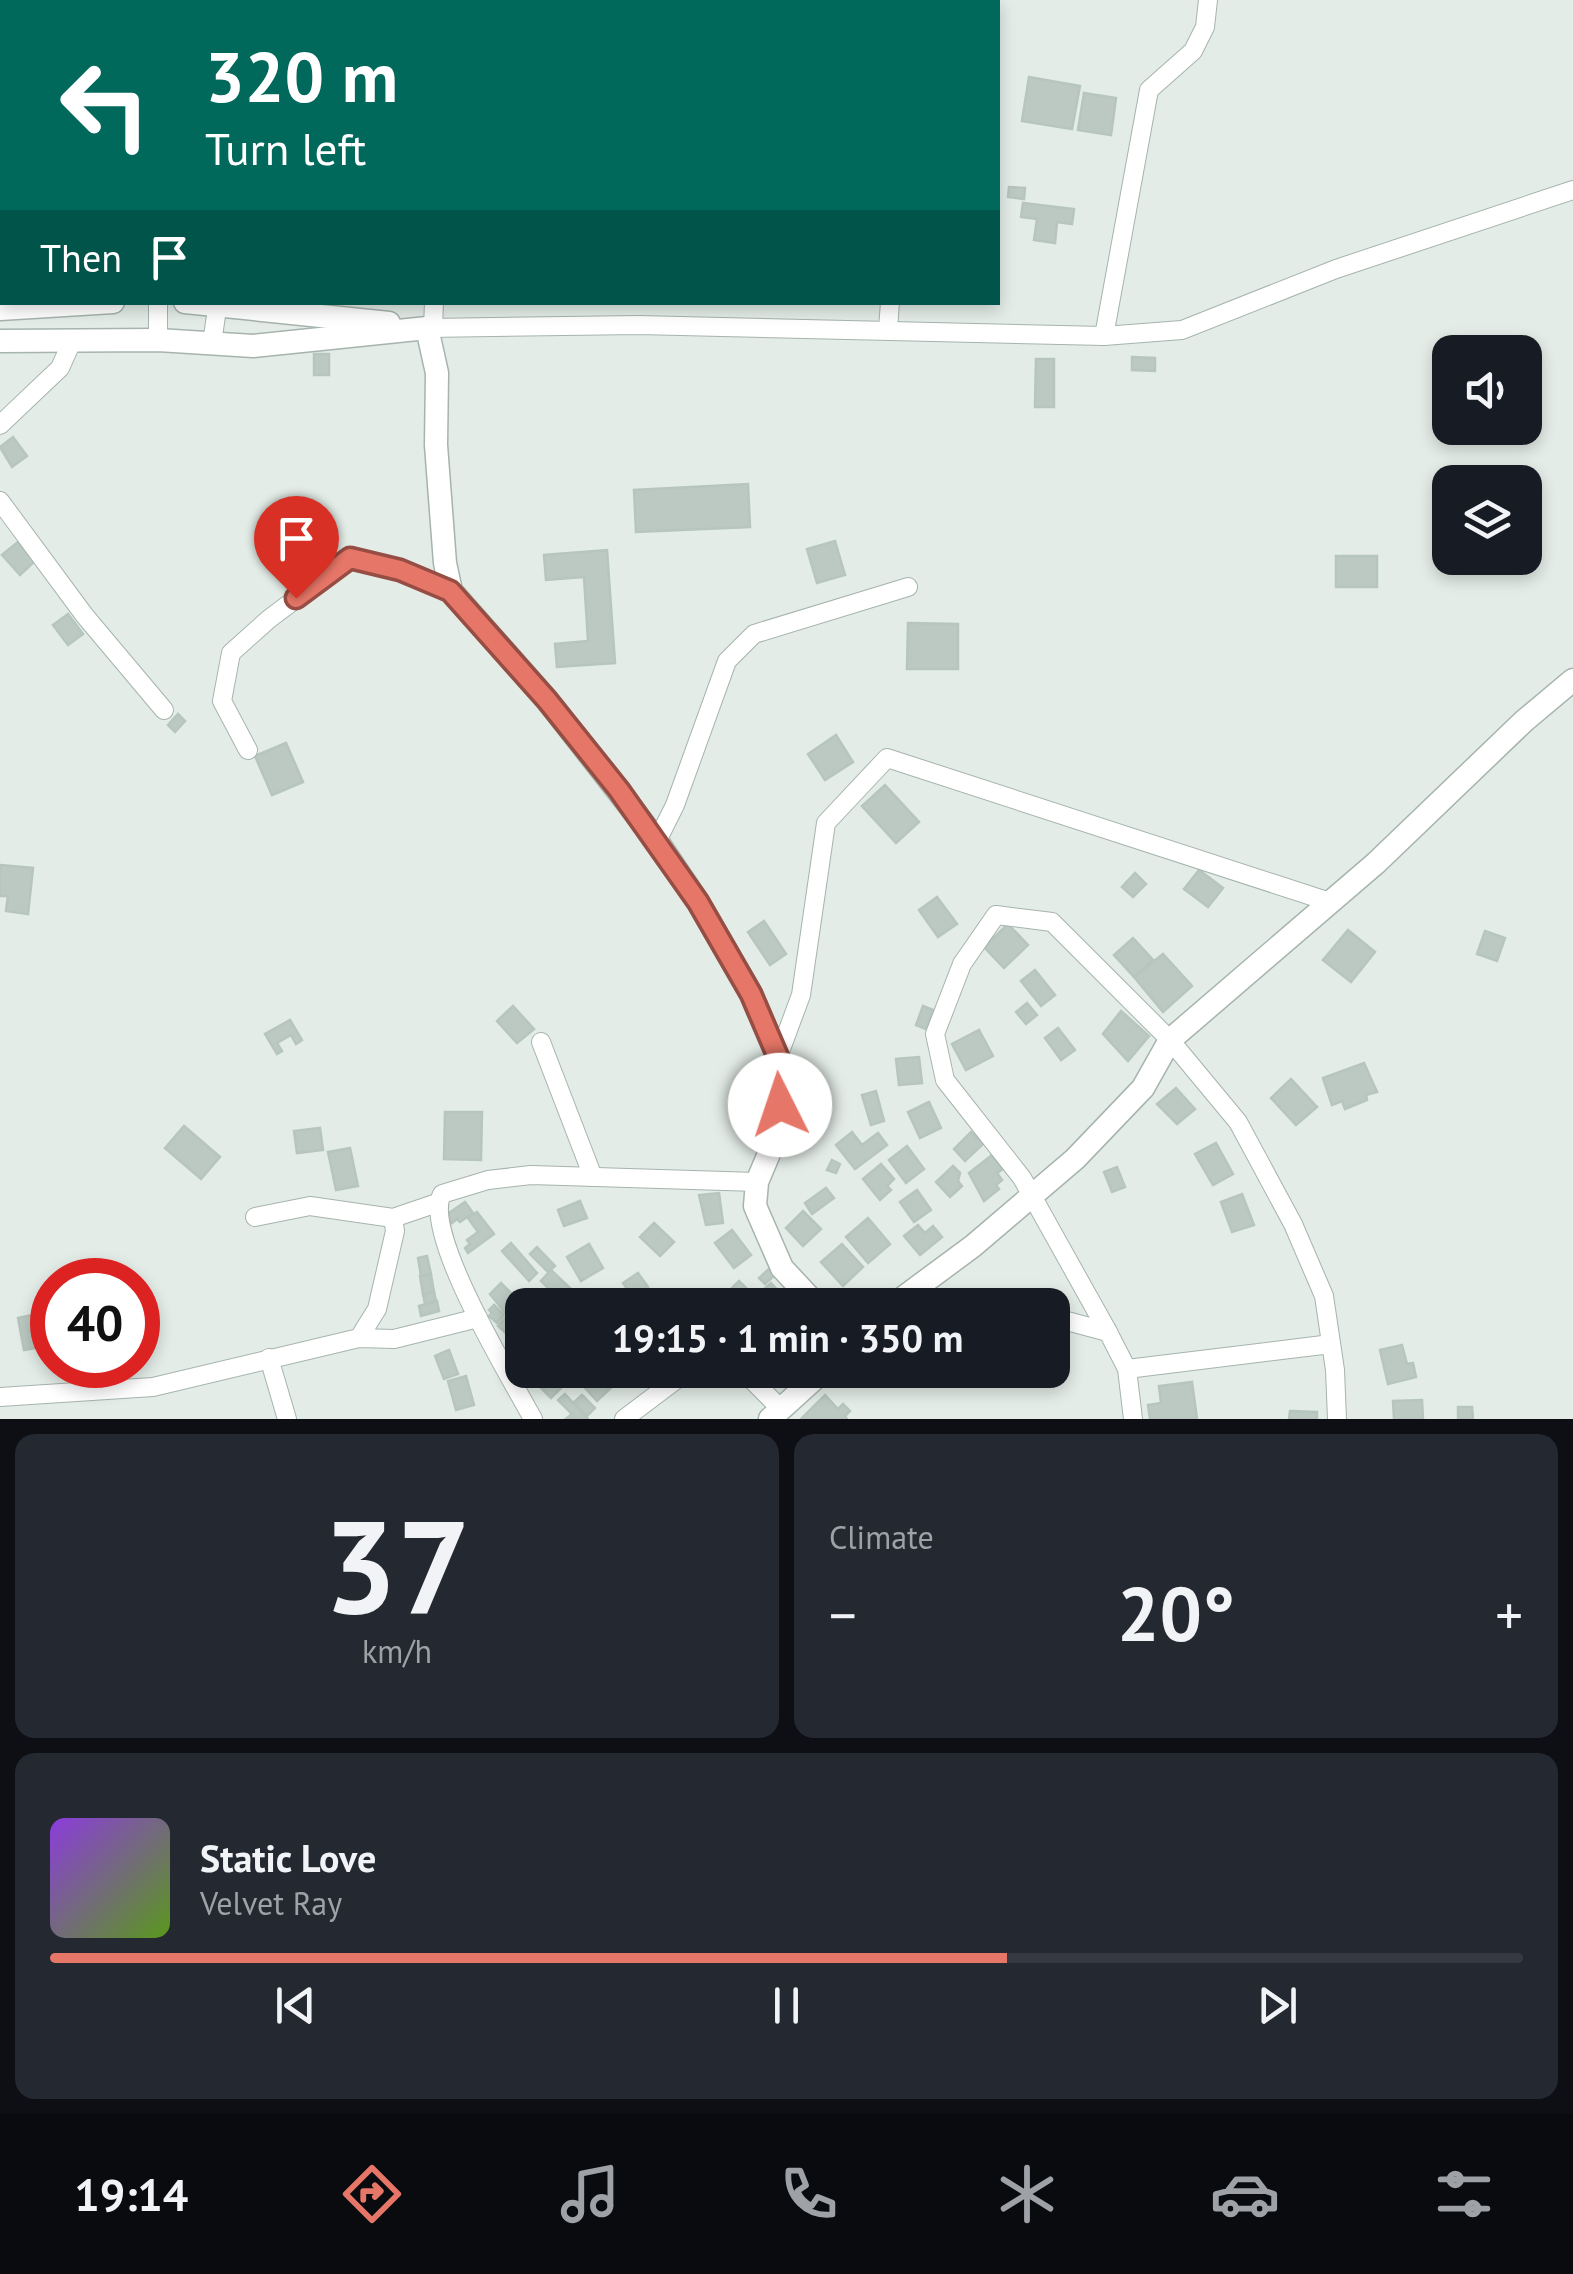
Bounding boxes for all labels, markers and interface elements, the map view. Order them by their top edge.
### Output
text: 320 m [205,31,398,121]
icon: left [40,40,170,170]
text: Turn left [205,119,366,177]
icon: arrive [142,230,197,285]
text: Then [40,233,122,282]
map controls [1432,335,1542,575]
button: sound [1432,335,1542,445]
button: layers [1432,465,1542,575]
pin [254,496,339,599]
icon: arrive [269,511,324,566]
position arrow [728,1053,832,1157]
speed limit sign: 40 [30,1258,160,1388]
text: 19:15 · 1 min · 350 m [612,1313,963,1362]
text: 37 [323,1481,471,1649]
text: Climate [829,1516,934,1558]
text: 20° [1117,1565,1235,1662]
text: − [829,1579,857,1650]
text: + [1495,1579,1523,1650]
text: km/h [362,1630,432,1672]
text: Static Love [200,1833,376,1882]
text: Velvet Ray [200,1882,342,1924]
icon: previous [268,1978,323,2033]
icon: pause [759,1978,814,2033]
icon: next [1250,1978,1305,2033]
icon: directions [337,2159,407,2229]
icon: music [555,2159,625,2229]
icon: phone [774,2159,844,2229]
icon: climate [992,2159,1062,2229]
icon: car [1210,2159,1280,2229]
icon: filters [1429,2159,1499,2229]
text: 19:14 [74,2165,188,2223]

